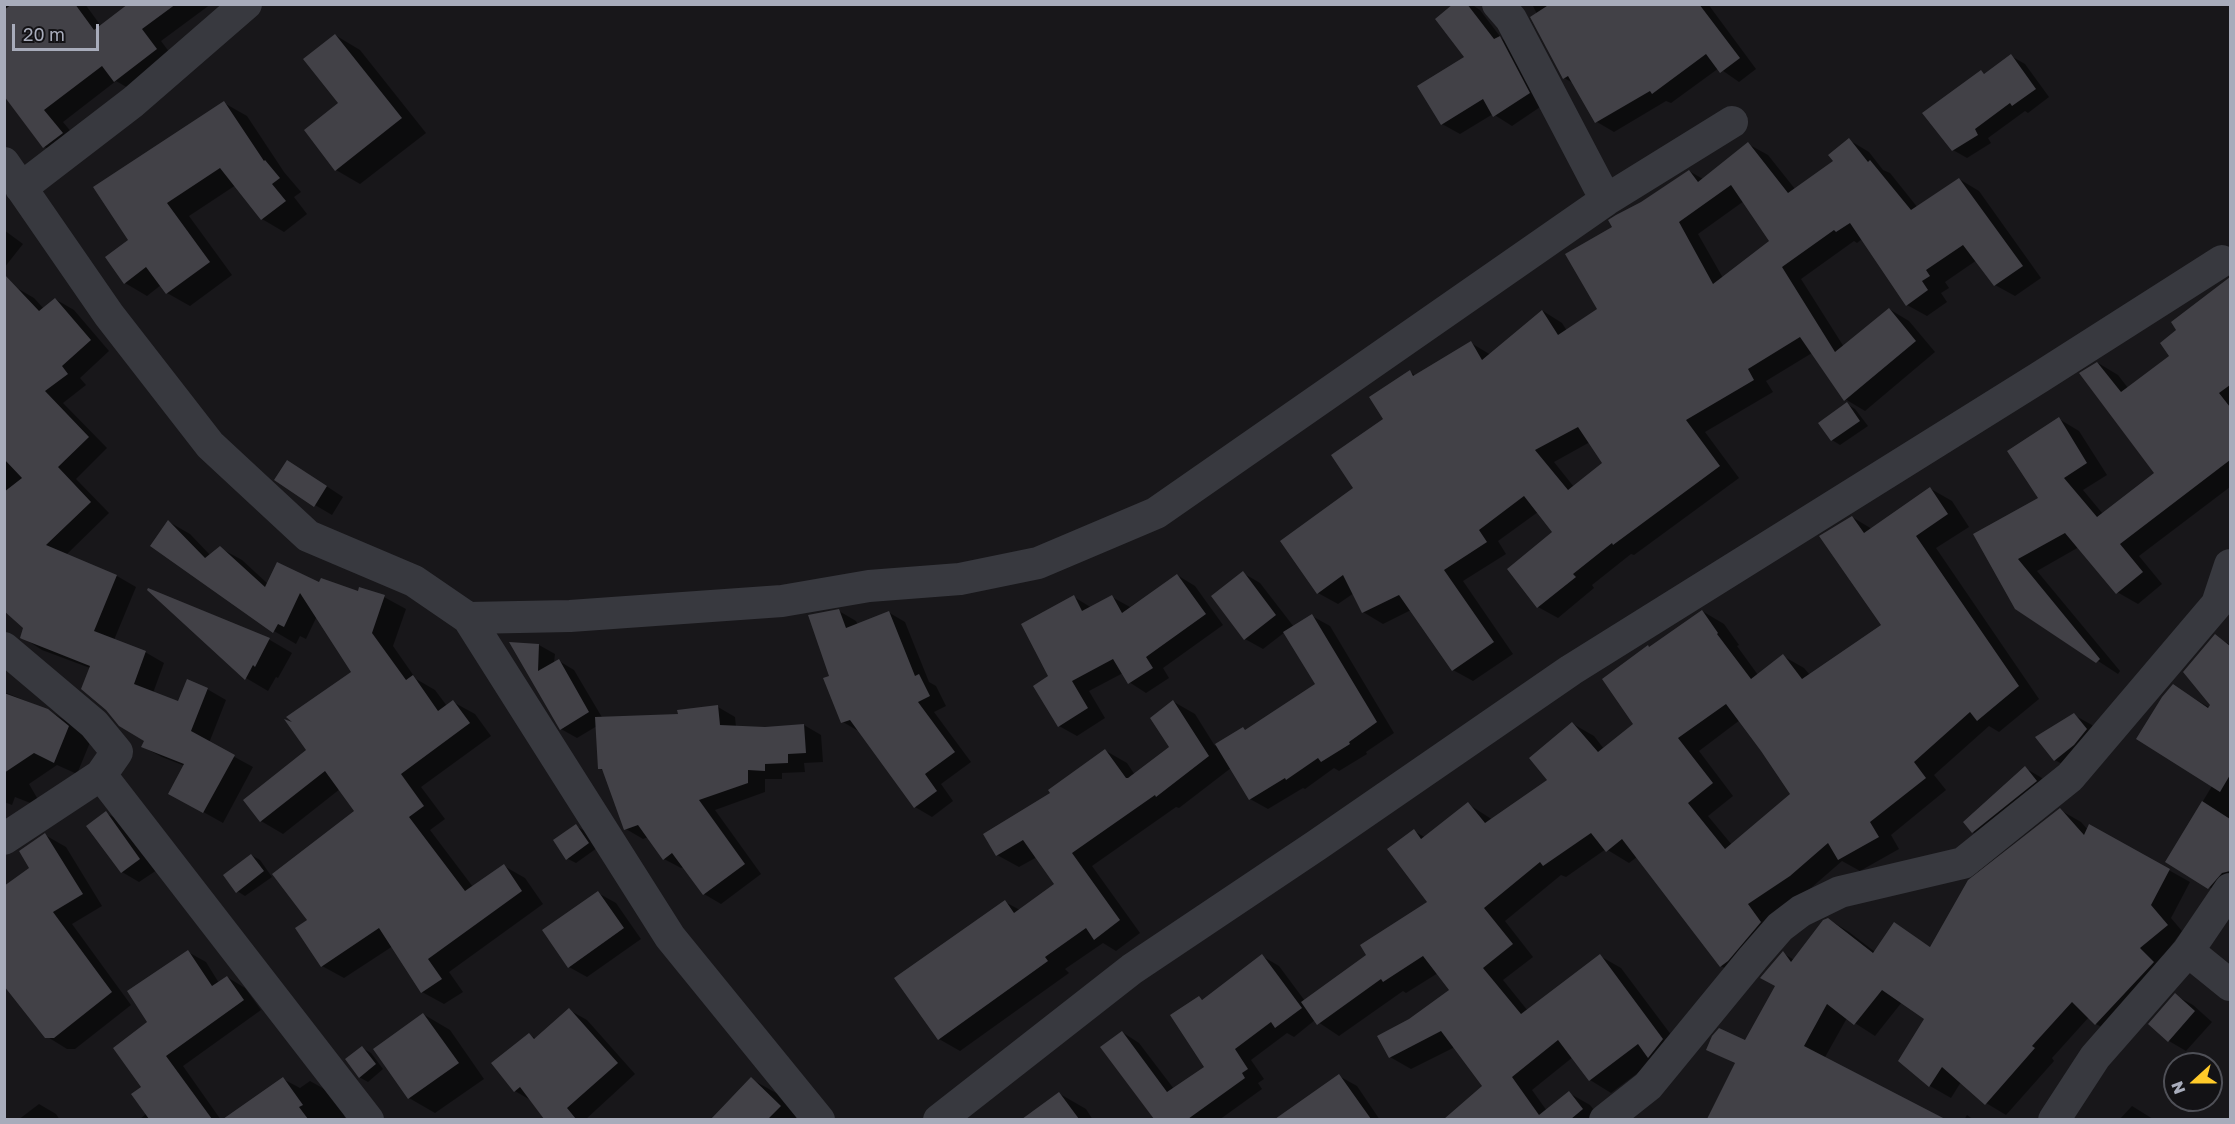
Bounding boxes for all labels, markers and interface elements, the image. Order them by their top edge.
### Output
scale bar [15,12,102,50]
text: 20 m [23,23,65,45]
north arrow [2163,1052,2223,1112]
text: N [2167,1078,2190,1097]

